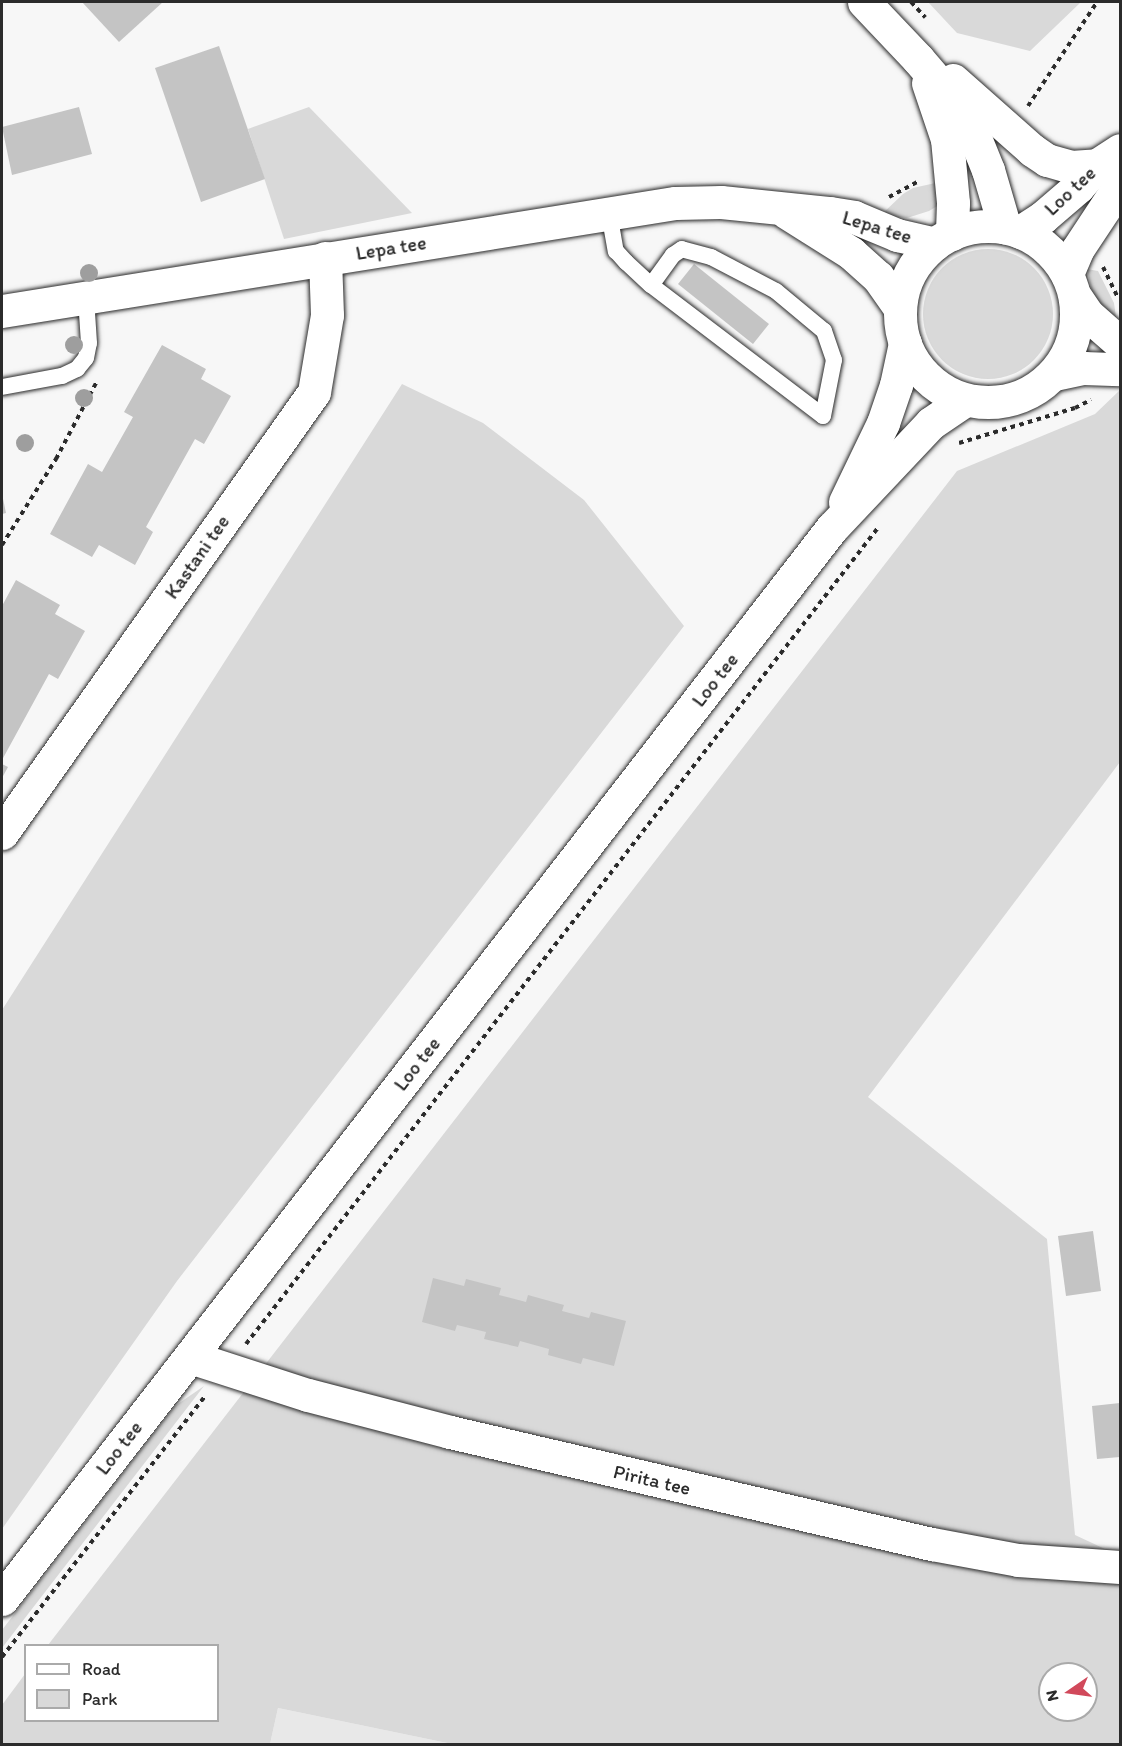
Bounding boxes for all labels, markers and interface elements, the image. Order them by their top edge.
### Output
street label: Loo tee [1039,161,1101,221]
street label: Lepa tee [839,205,915,249]
street label: Lepa tee [354,231,428,265]
street label: Kastani tee [159,510,235,604]
street label: Loo tee [687,648,743,712]
street label: Loo tee [389,1032,445,1096]
street label: Loo tee [91,1416,147,1480]
street label: Pirita tee [611,1459,693,1501]
legend [24,1644,219,1722]
text: Road [82,1658,121,1680]
north arrow [1038,1662,1098,1722]
text: Park [82,1688,117,1710]
text: N [1041,1688,1062,1703]

